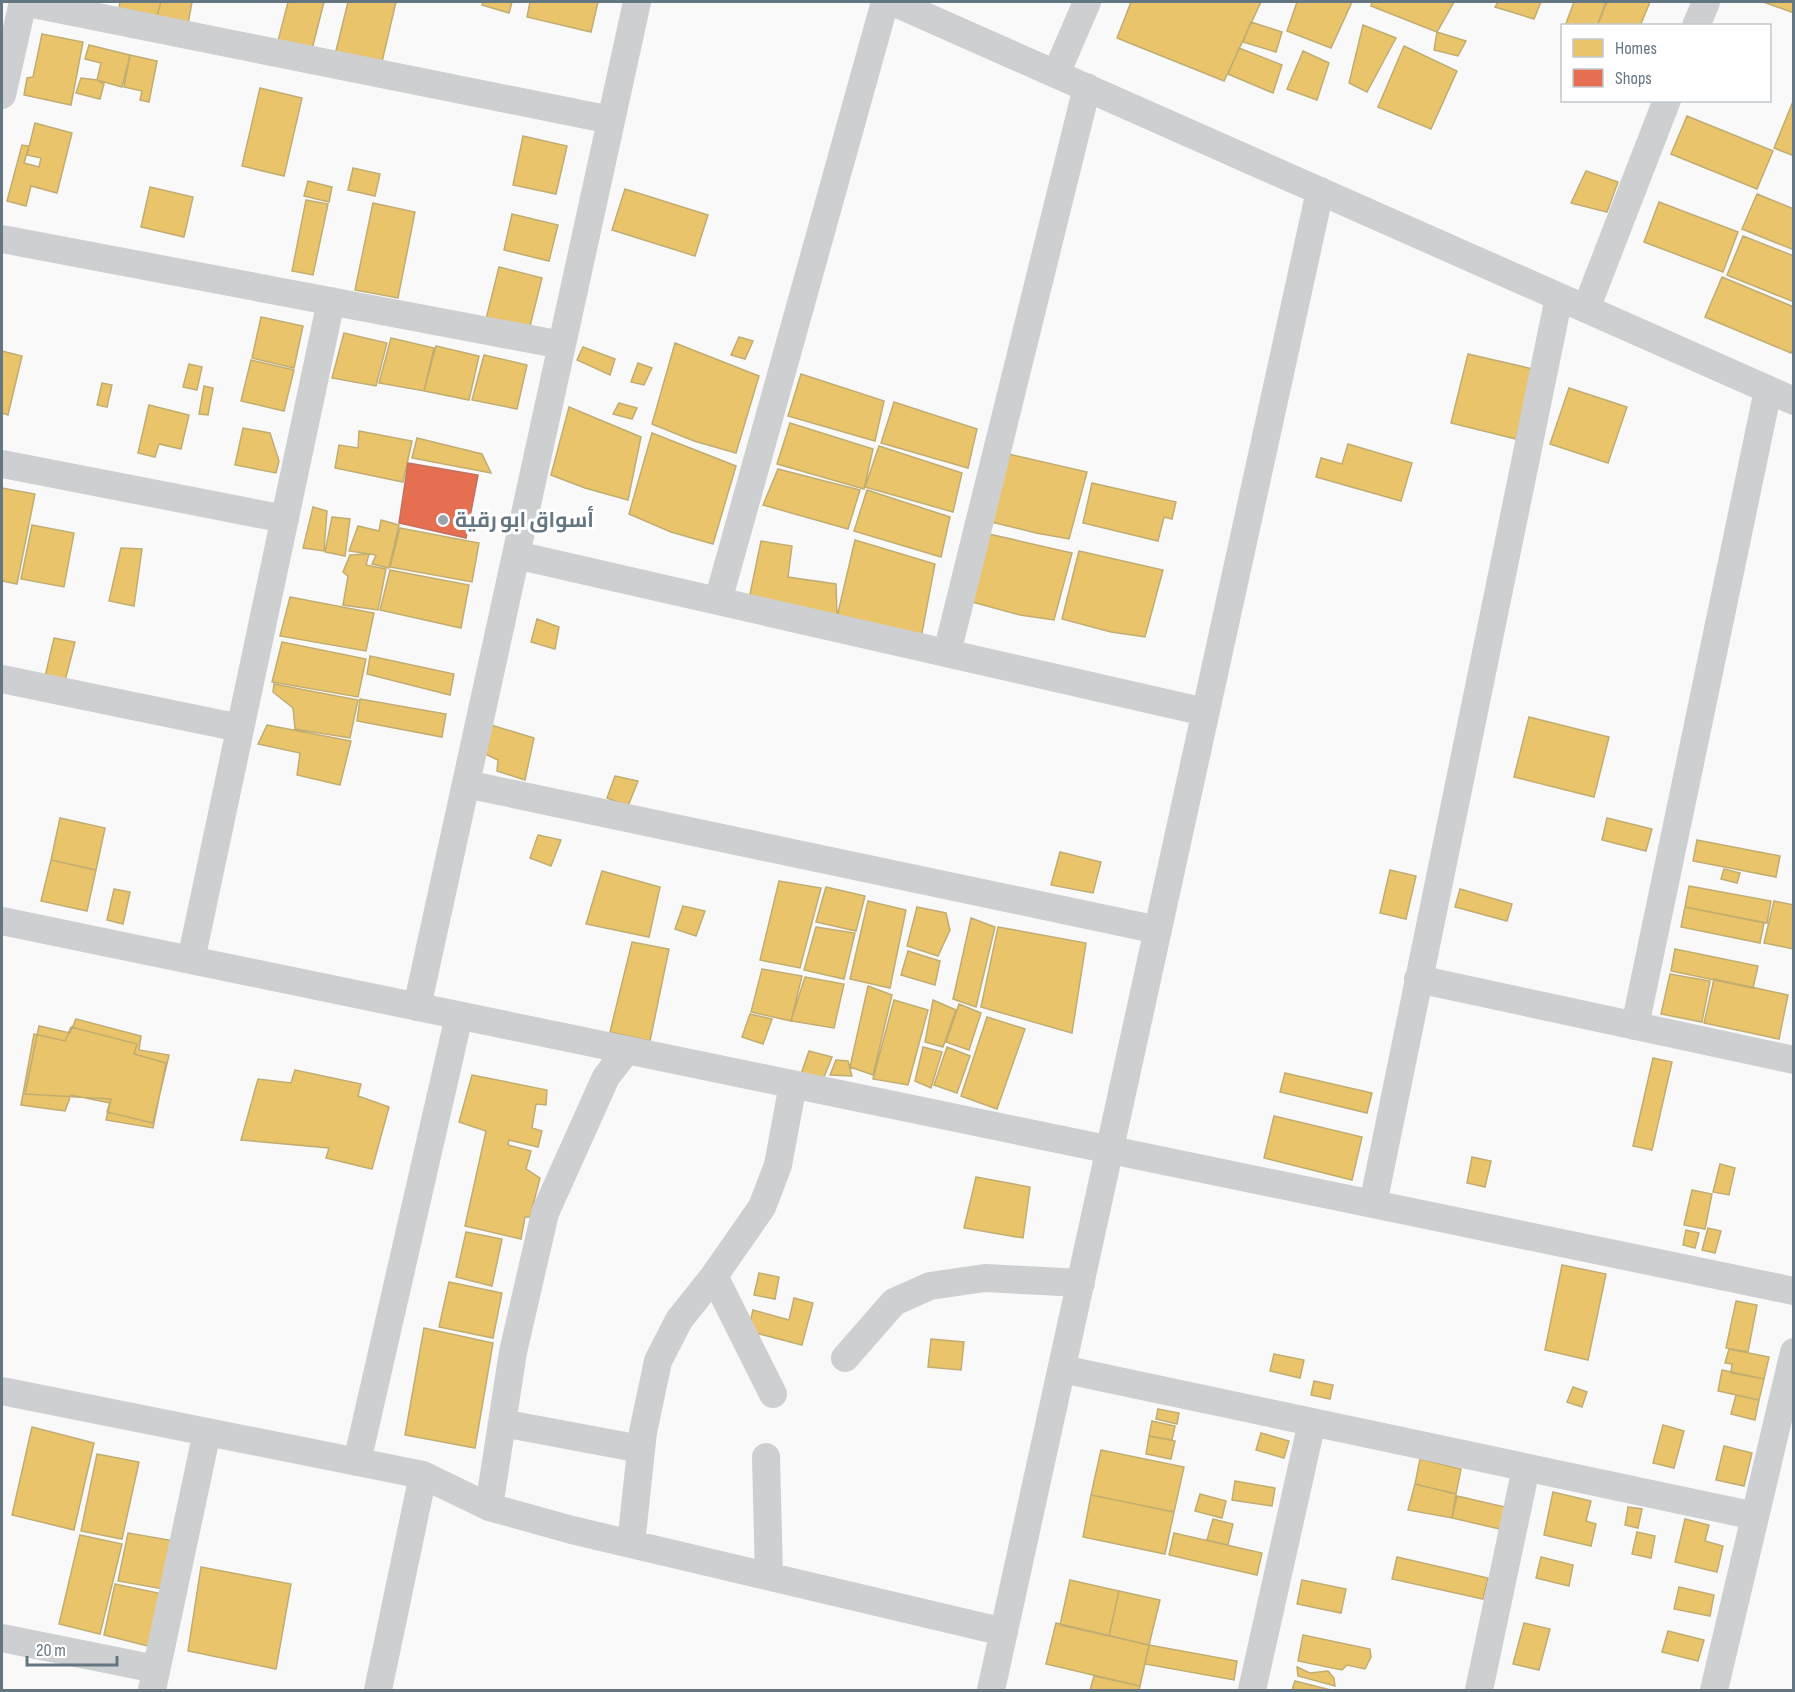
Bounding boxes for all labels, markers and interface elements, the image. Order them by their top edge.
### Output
legend [1561,24,1771,102]
text: Homes [1615,38,1657,59]
text: Shops [1615,68,1652,89]
place label: أسواق ابو رقية [455,506,594,533]
marker: أسواق ابو رقية [436,513,450,527]
scale bar [27,1629,117,1667]
text: 20 m [36,1640,66,1661]

